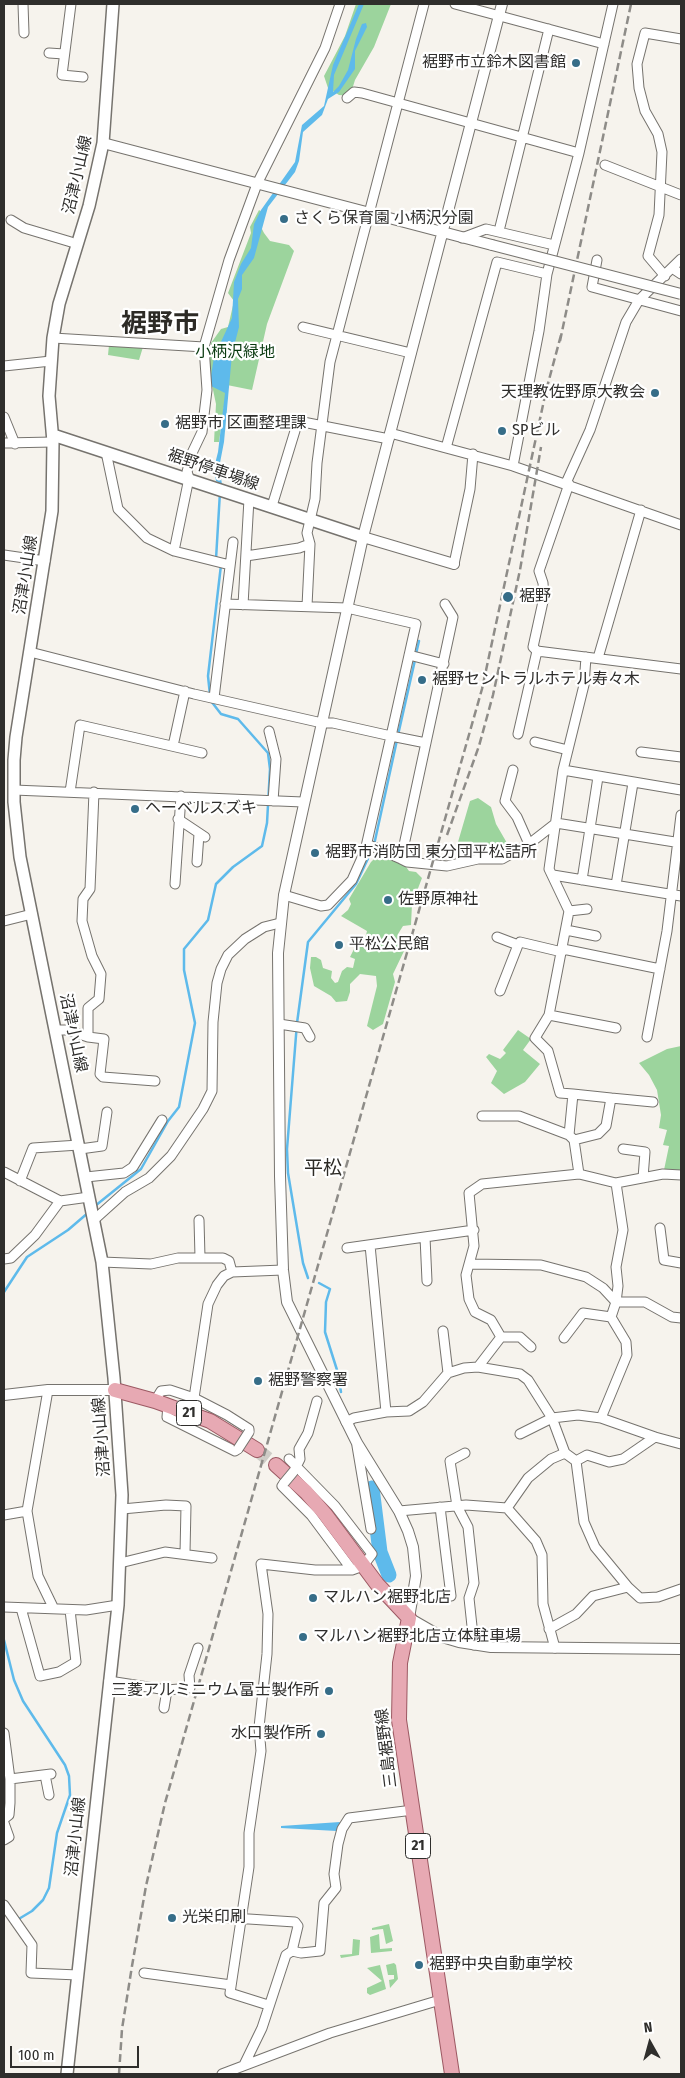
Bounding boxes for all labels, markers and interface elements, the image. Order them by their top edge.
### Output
place label: 裾野市立鈴木図書館 [422,53,566,73]
marker: 裾野市立鈴木図書館 [570,57,582,69]
street label: 沼津小山線 [60,134,96,216]
place label: さくら保育園 小柄沢分園 [294,209,474,229]
marker: さくら保育園 小柄沢分園 [278,213,290,225]
district label: 裾野市 [121,309,199,341]
park label: 小柄沢緑地 [195,343,275,363]
place label: 天理教佐野原大教会 [501,383,645,403]
marker: 天理教佐野原大教会 [649,387,661,399]
place label: 裾野市 区画整理課 [175,414,307,434]
marker: 裾野市 区画整理課 [159,418,171,430]
place label: SPビル [512,421,560,441]
marker: SPビル [496,425,508,437]
street label: 裾野停車場線 [164,445,262,495]
street label: 沼津小山線 [10,534,42,616]
place label: 裾野 [519,587,551,607]
marker: 裾野 [501,590,515,604]
place label: 裾野セントラルホテル寿々木 [432,670,640,690]
marker: 裾野セントラルホテル寿々木 [416,674,428,686]
place label: ヘーベルスズキ [145,799,257,819]
marker: ヘーベルスズキ [129,803,141,815]
place label: 裾野市消防団 東分団平松詰所 [325,843,537,863]
marker: 裾野市消防団 東分団平松詰所 [309,847,321,859]
place label: 佐野原神社 [398,890,478,910]
marker: 佐野原神社 [382,894,394,906]
place label: 平松公民館 [349,935,429,955]
marker: 平松公民館 [333,939,345,951]
street label: 沼津小山線 [55,992,91,1074]
district label: 平松 [304,1158,342,1180]
place label: 裾野警察署 [268,1371,348,1391]
marker: 裾野警察署 [252,1375,264,1387]
street label: 沼津小山線 [90,1396,114,1478]
road number: 21 [176,1400,202,1426]
place label: マルハン裾野北店 [323,1588,451,1608]
marker: マルハン裾野北店 [307,1592,319,1604]
place label: マルハン裾野北店立体駐車場 [313,1627,521,1647]
marker: マルハン裾野北店立体駐車場 [297,1631,309,1643]
place label: 三菱アルミニウム富士製作所 [111,1681,319,1701]
marker: 三菱アルミニウム富士製作所 [323,1685,335,1697]
street label: 三島裾野線 [373,1707,401,1789]
place label: 水口製作所 [231,1724,311,1744]
marker: 水口製作所 [315,1728,327,1740]
street label: 沼津小山線 [62,1796,90,1878]
road number: 21 [406,1834,430,1858]
place label: 光栄印刷 [182,1908,246,1928]
marker: 光栄印刷 [166,1912,178,1924]
place label: 裾野中央自動車学校 [429,1955,573,1975]
marker: 裾野中央自動車学校 [413,1959,425,1971]
north arrow [625,2018,675,2068]
text: N [643,2019,653,2037]
scale bar [12,2036,141,2068]
text: 100 m [18,2046,55,2064]

